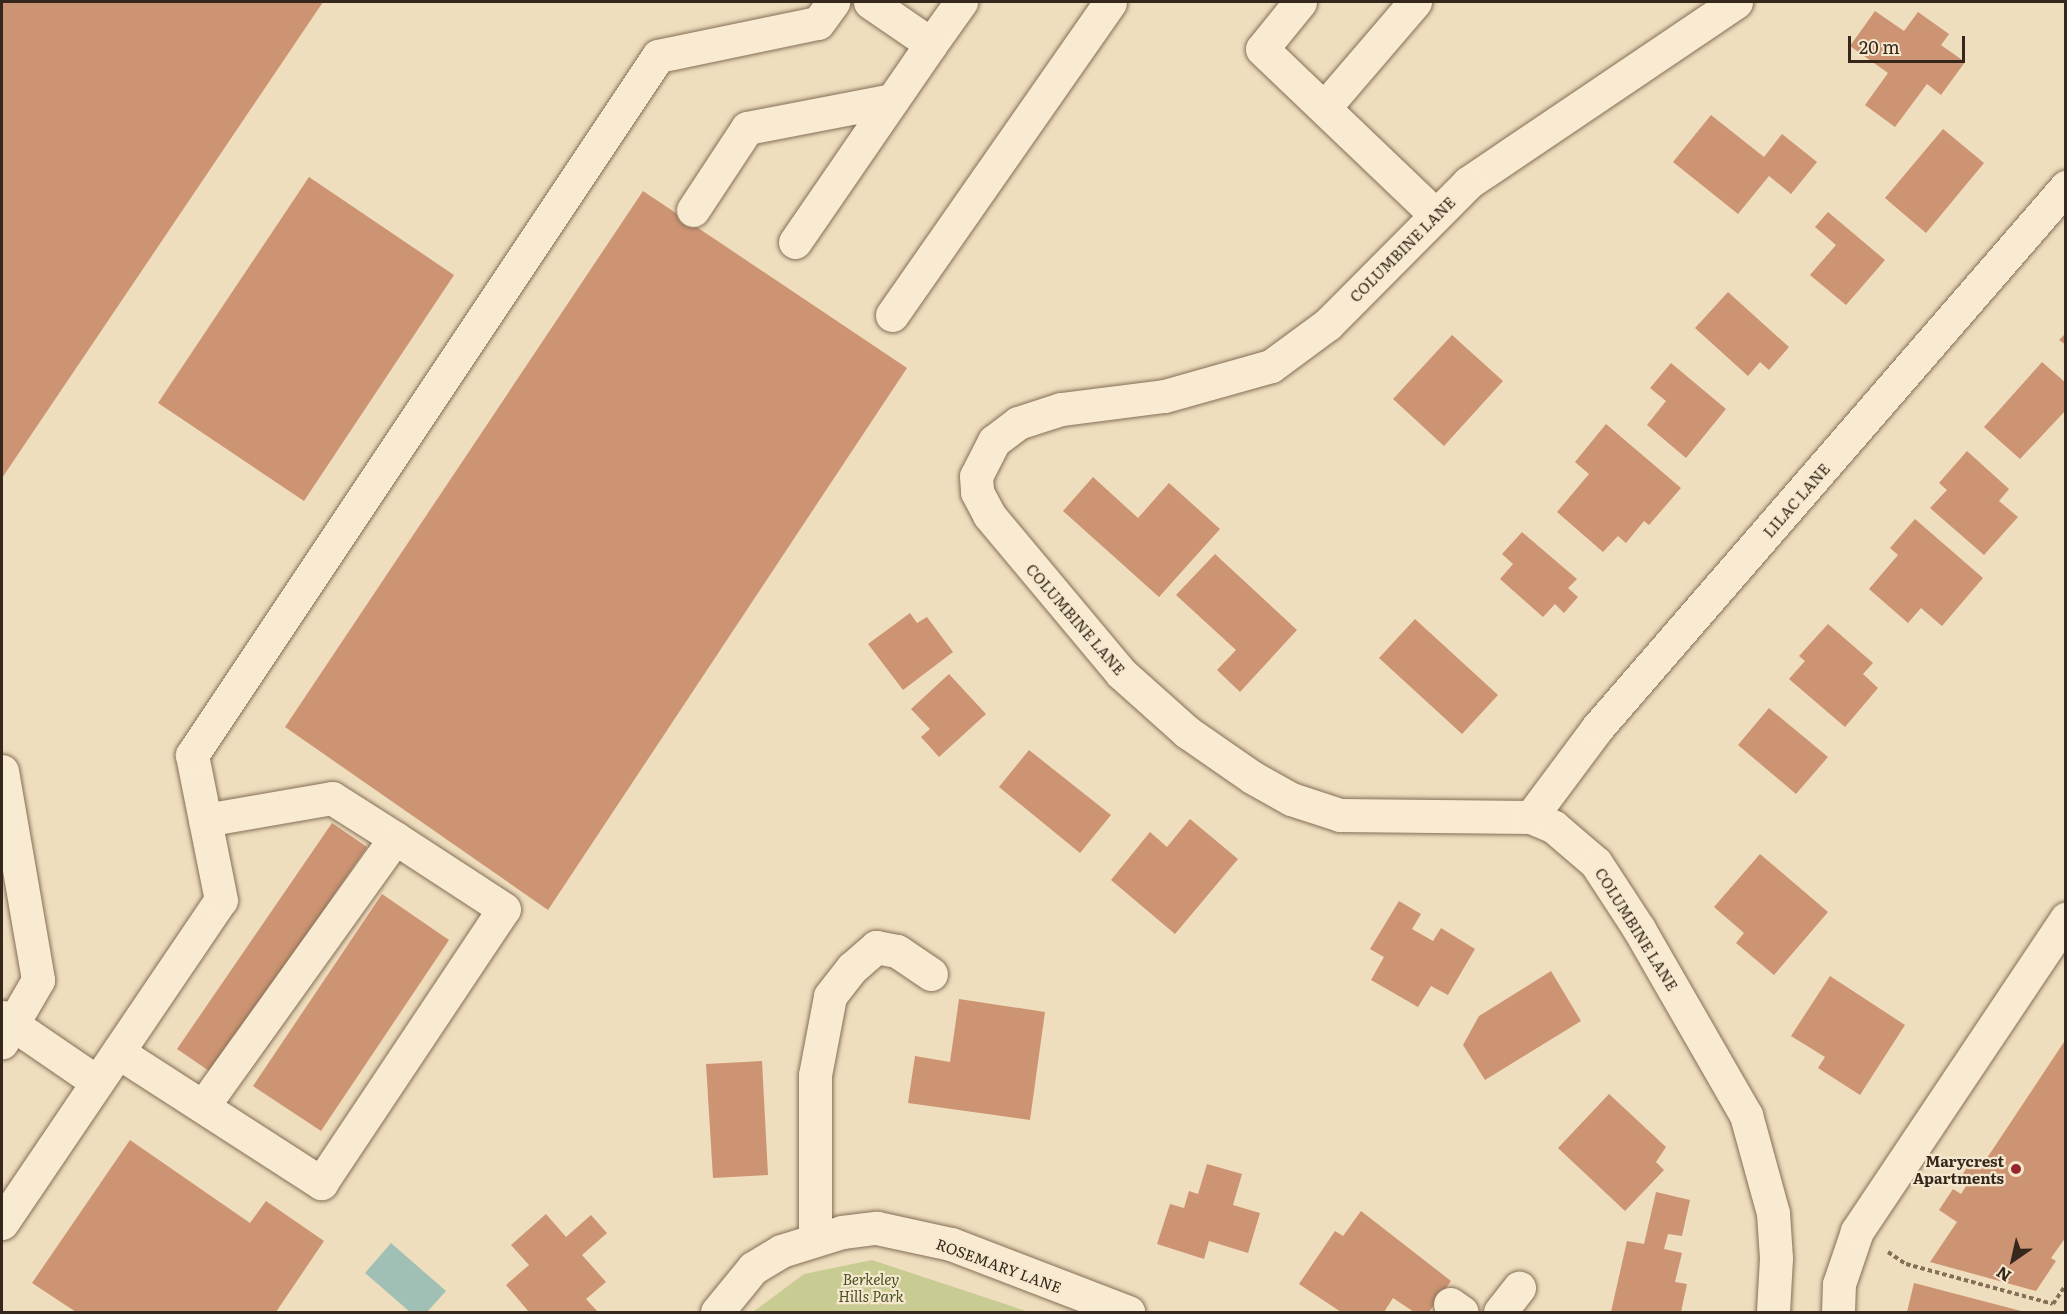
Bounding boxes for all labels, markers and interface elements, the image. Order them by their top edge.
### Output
scale bar [1851,24,1968,62]
text: 20 m [1859,33,1900,60]
street label: COLUMBINE LANE [1346,193,1458,305]
street label: LILAC LANE [1759,459,1833,541]
street label: COLUMBINE LANE [1023,560,1129,678]
street label: COLUMBINE LANE [1592,864,1682,994]
place label: Marycrest Apartments [1913,1151,2004,1186]
marker: Marycrest Apartments [2009,1162,2023,1176]
north arrow [1983,1230,2043,1290]
street label: ROSEMARY LANE [934,1234,1064,1296]
text: N [1991,1261,2015,1289]
park label: Berkeley Hills Park [838,1269,904,1304]

